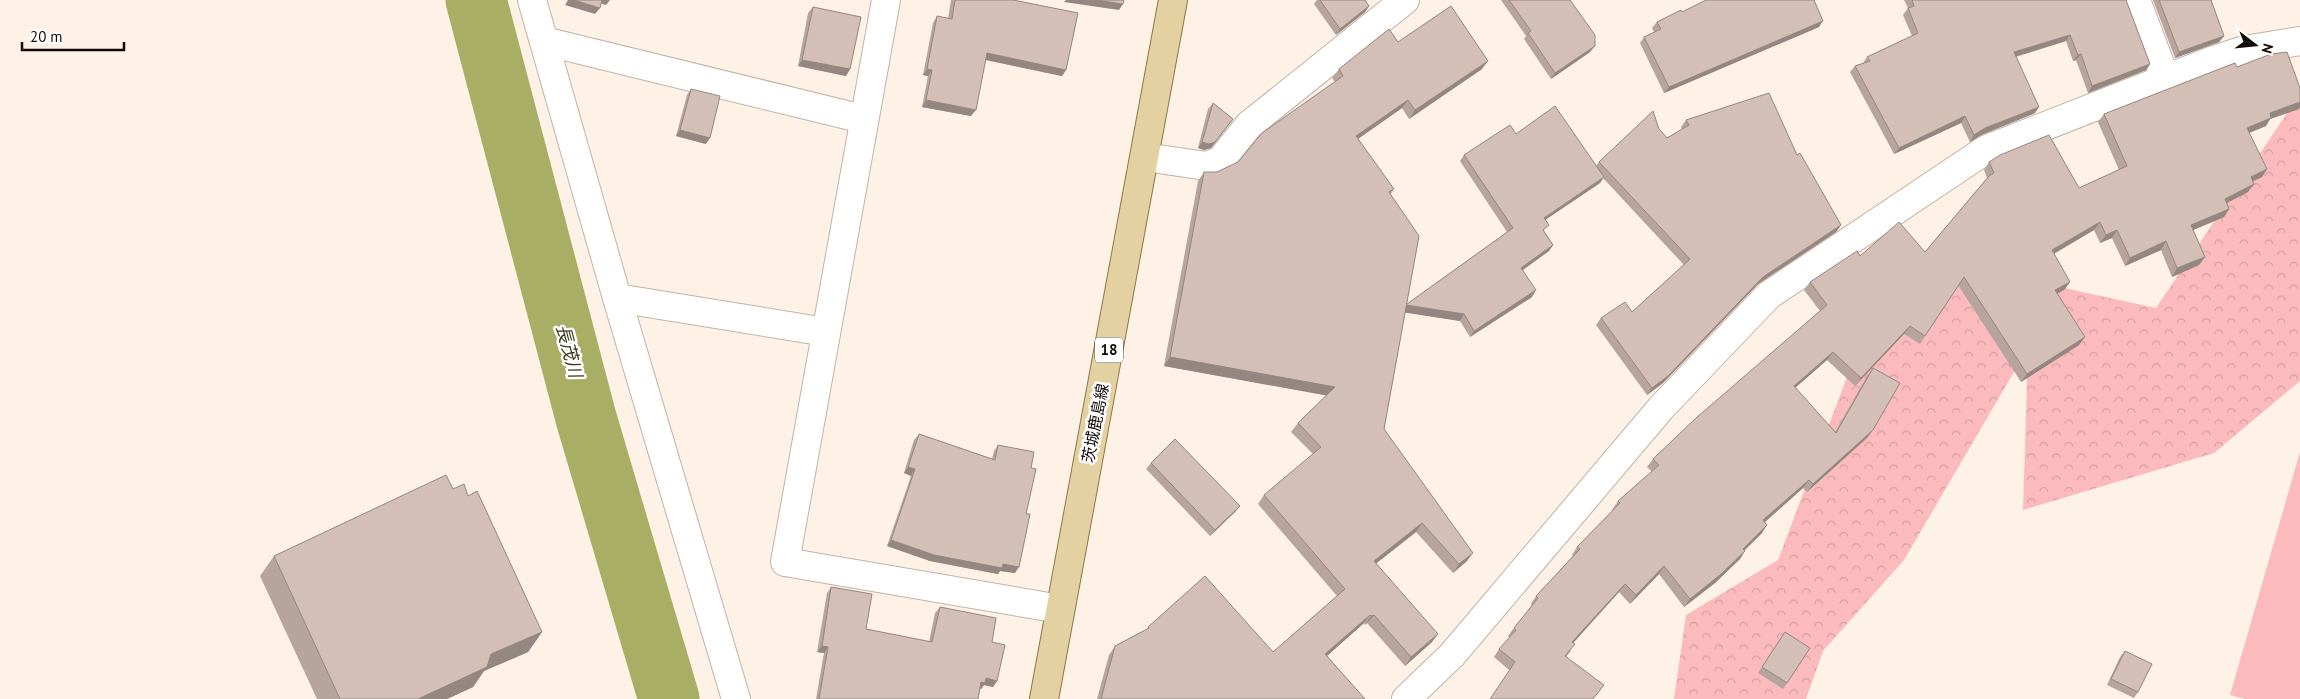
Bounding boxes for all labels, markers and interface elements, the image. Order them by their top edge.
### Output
scale bar [22,20,125,52]
north arrow [2230,20,2280,70]
text: 20 m [30,27,63,46]
text: N [2258,42,2277,55]
water label: 長茂川 [551,322,588,382]
road number: 18 [1095,338,1123,362]
street label: 茨城鹿島線 [1078,382,1112,464]

